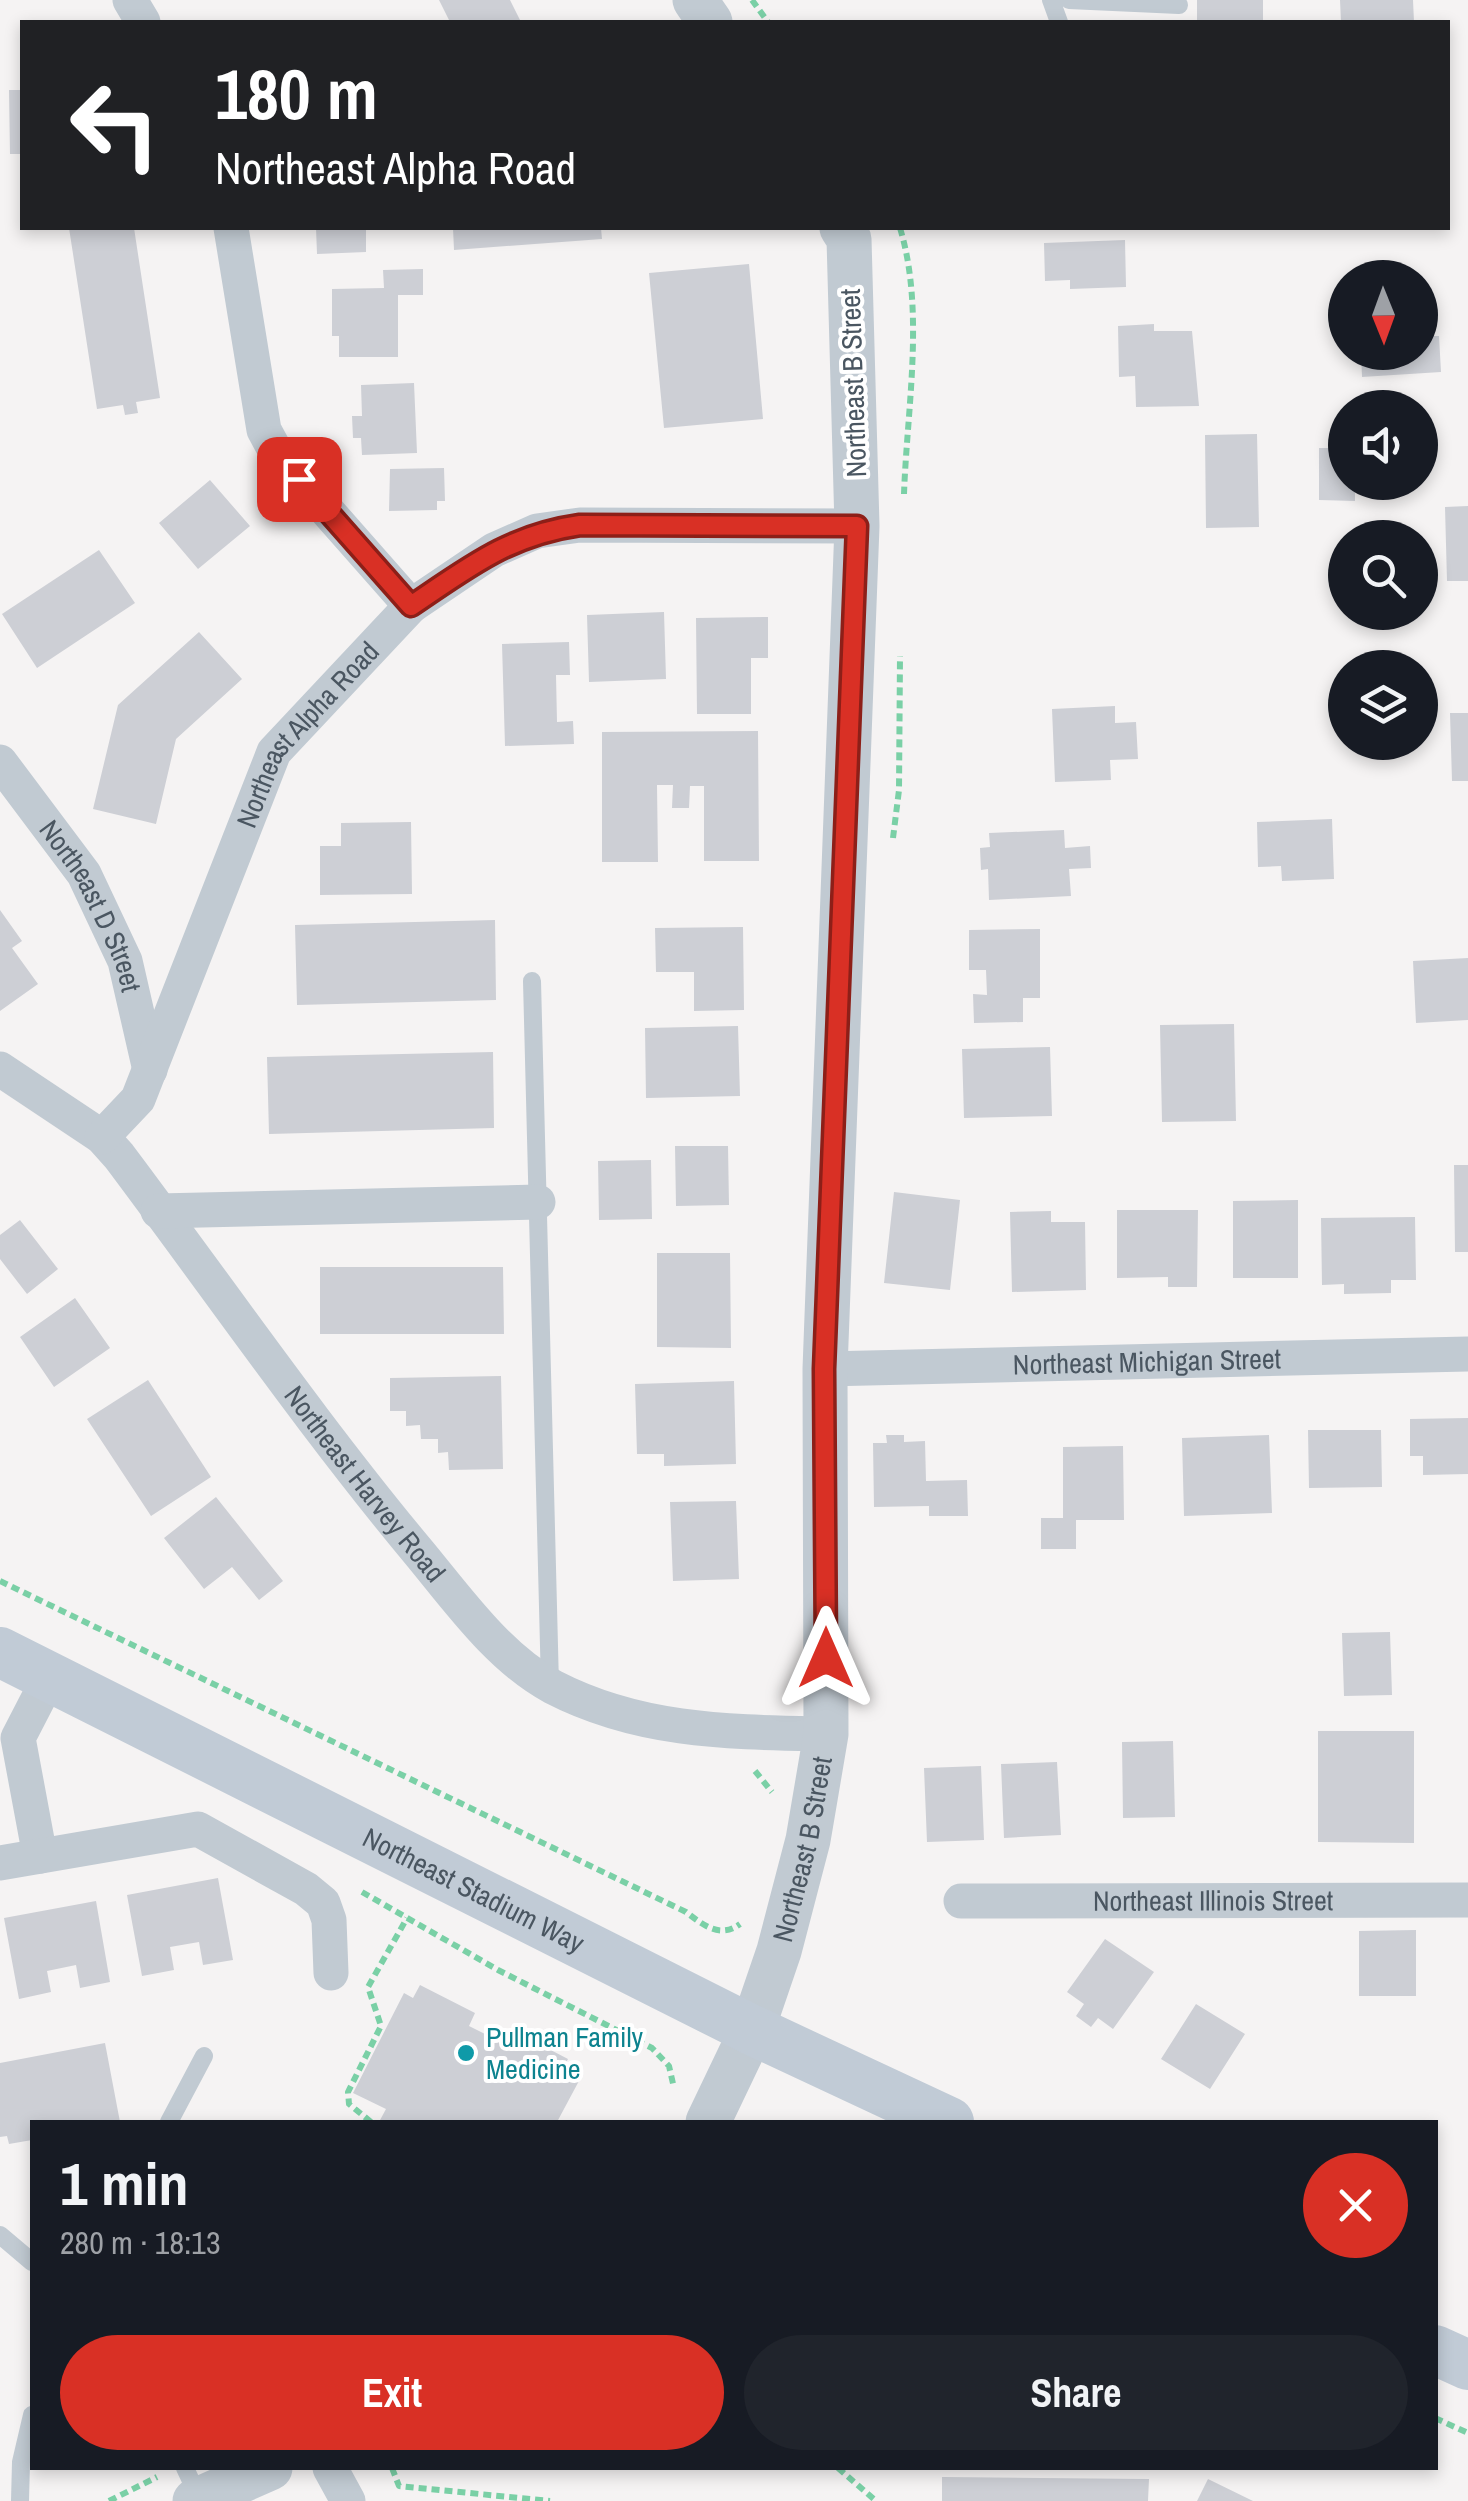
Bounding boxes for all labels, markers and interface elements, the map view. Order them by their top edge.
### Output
text: 180 m [215,47,378,141]
icon: left [50,60,180,190]
text: Northeast Alpha Road [215,137,576,198]
north arrow [1328,260,1438,370]
map controls [1328,260,1438,760]
street label: Northeast B Street [831,288,875,478]
button: sound [1328,390,1438,500]
pin [257,437,342,522]
icon: arrive [272,452,327,507]
button: search [1328,520,1438,630]
street label: Northeast Alpha Road [227,633,387,833]
button: layers [1328,650,1438,760]
street label: Northeast D Street [31,812,150,995]
street label: Northeast Michigan Street [1012,1339,1281,1384]
street label: Northeast Harvey Road [276,1378,454,1590]
position arrow [774,1606,878,1710]
street label: Northeast B Street [763,1754,841,1946]
street label: Northeast Stadium Way [356,1818,591,1962]
street label: Northeast Illinois Street [1093,1881,1333,1920]
place label: Pullman Family Medicine [486,2018,644,2088]
marker: Pullman Family Medicine [455,2042,477,2064]
text: 1 min [60,2143,189,2224]
button: close [1303,2153,1408,2258]
text: 280 m · 18:13 [60,2221,220,2264]
button: Exit [60,2335,724,2450]
button: Share [744,2335,1408,2450]

